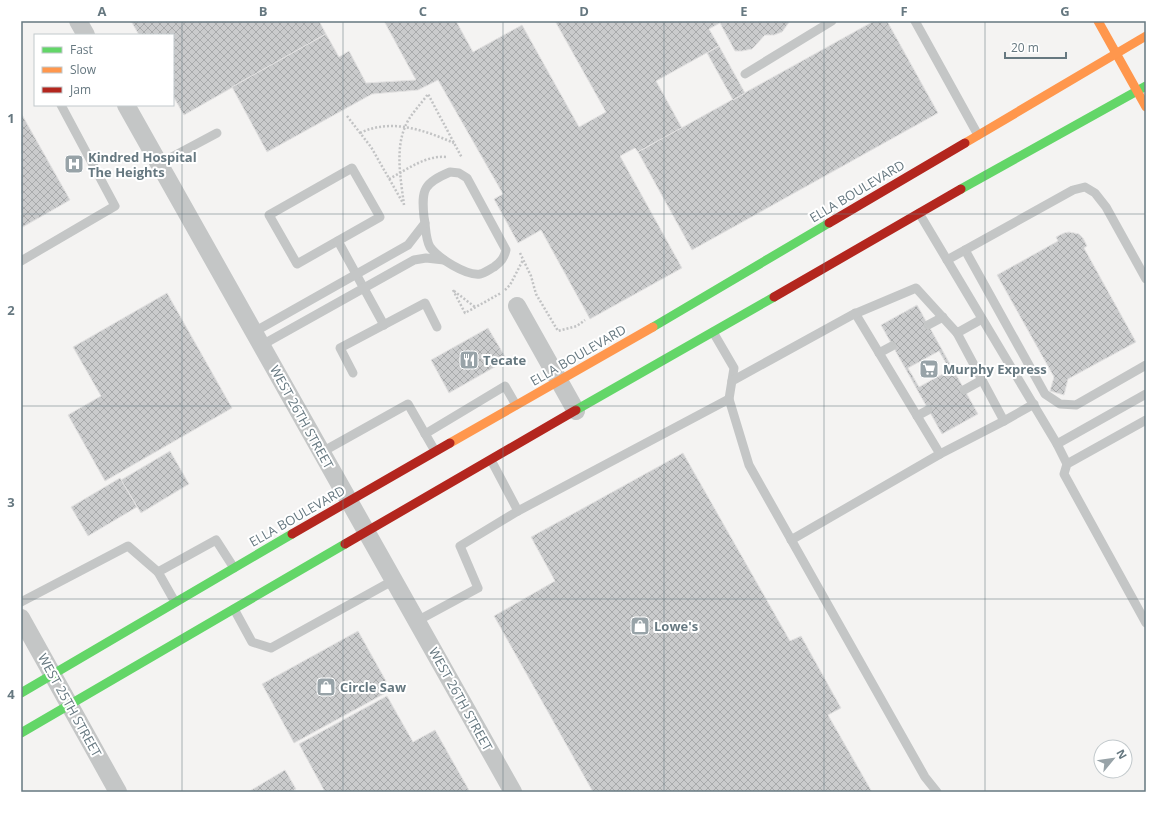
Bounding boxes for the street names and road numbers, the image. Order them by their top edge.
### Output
street label: ELLA BOULEVARD [806,156,908,226]
street label: ELLA BOULEVARD [527,320,629,390]
street label: WEST 26TH STREET [266,362,338,473]
street label: ELLA BOULEVARD [246,481,348,551]
street label: WEST 26TH STREET [425,644,497,755]
street label: WEST 25TH STREET [34,650,106,761]

